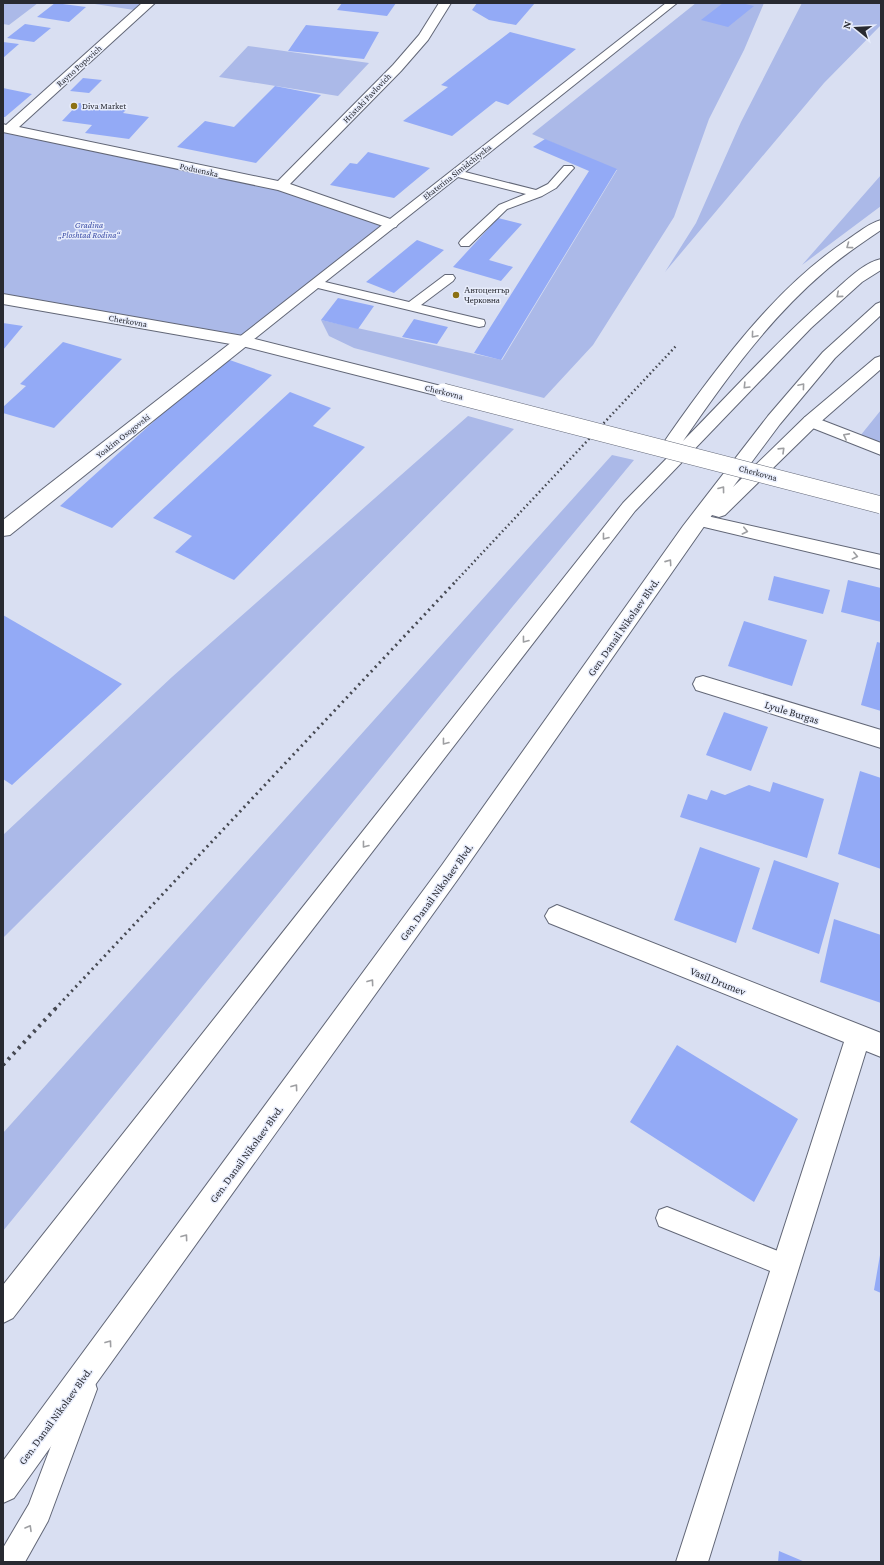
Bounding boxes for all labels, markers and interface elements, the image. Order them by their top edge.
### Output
north arrow [836,8,876,48]
text: N [840,19,854,30]
street label: Rayno Popovich [54,43,104,89]
street label: Hristaki Pavlovich [341,71,393,125]
marker: Diva Market [69,101,79,111]
place label: Diva Market [82,101,127,111]
street label: Ekaterina Simidchiyska [421,142,493,202]
street label: Poduenska [179,161,219,179]
park label: Gradina „Ploshtad Rodina“ [57,220,121,240]
one-way arrow [846,241,853,248]
place label: Автоцентър Черковна [464,285,510,305]
marker: Автоцентър Черковна [451,290,461,300]
one-way arrow [836,291,844,298]
street label: Cherkovna [108,313,148,329]
one-way arrow [752,330,759,337]
one-way arrow [743,381,751,389]
street label: Cherkovna [424,382,464,402]
one-way arrow [798,384,805,391]
street label: Yoakim Osogovski [94,412,152,460]
one-way arrow [843,433,850,440]
one-way arrow [777,447,785,455]
street label: Cherkovna [738,463,778,483]
one-way arrow [717,486,724,493]
one-way arrow [742,526,749,534]
one-way arrow [603,533,610,540]
one-way arrow [851,551,858,559]
one-way arrow [664,559,671,566]
street label: Gen. Danail Nikolaev Blvd. [585,576,661,678]
one-way arrow [523,635,530,642]
street label: Lyule Burgas [763,698,821,727]
one-way arrow [443,738,450,745]
one-way arrow [363,840,370,847]
street label: Gen. Danail Nikolaev Blvd. [397,841,475,943]
street label: Vasil Drumev [688,964,748,998]
one-way arrow [366,979,373,986]
one-way arrow [290,1084,298,1091]
street label: Gen. Danail Nikolaev Blvd. [207,1103,285,1205]
one-way arrow [181,1235,188,1242]
one-way arrow [104,1340,111,1347]
street label: Gen. Danail Nikolaev Blvd. [16,1365,94,1467]
one-way arrow [25,1525,32,1532]

